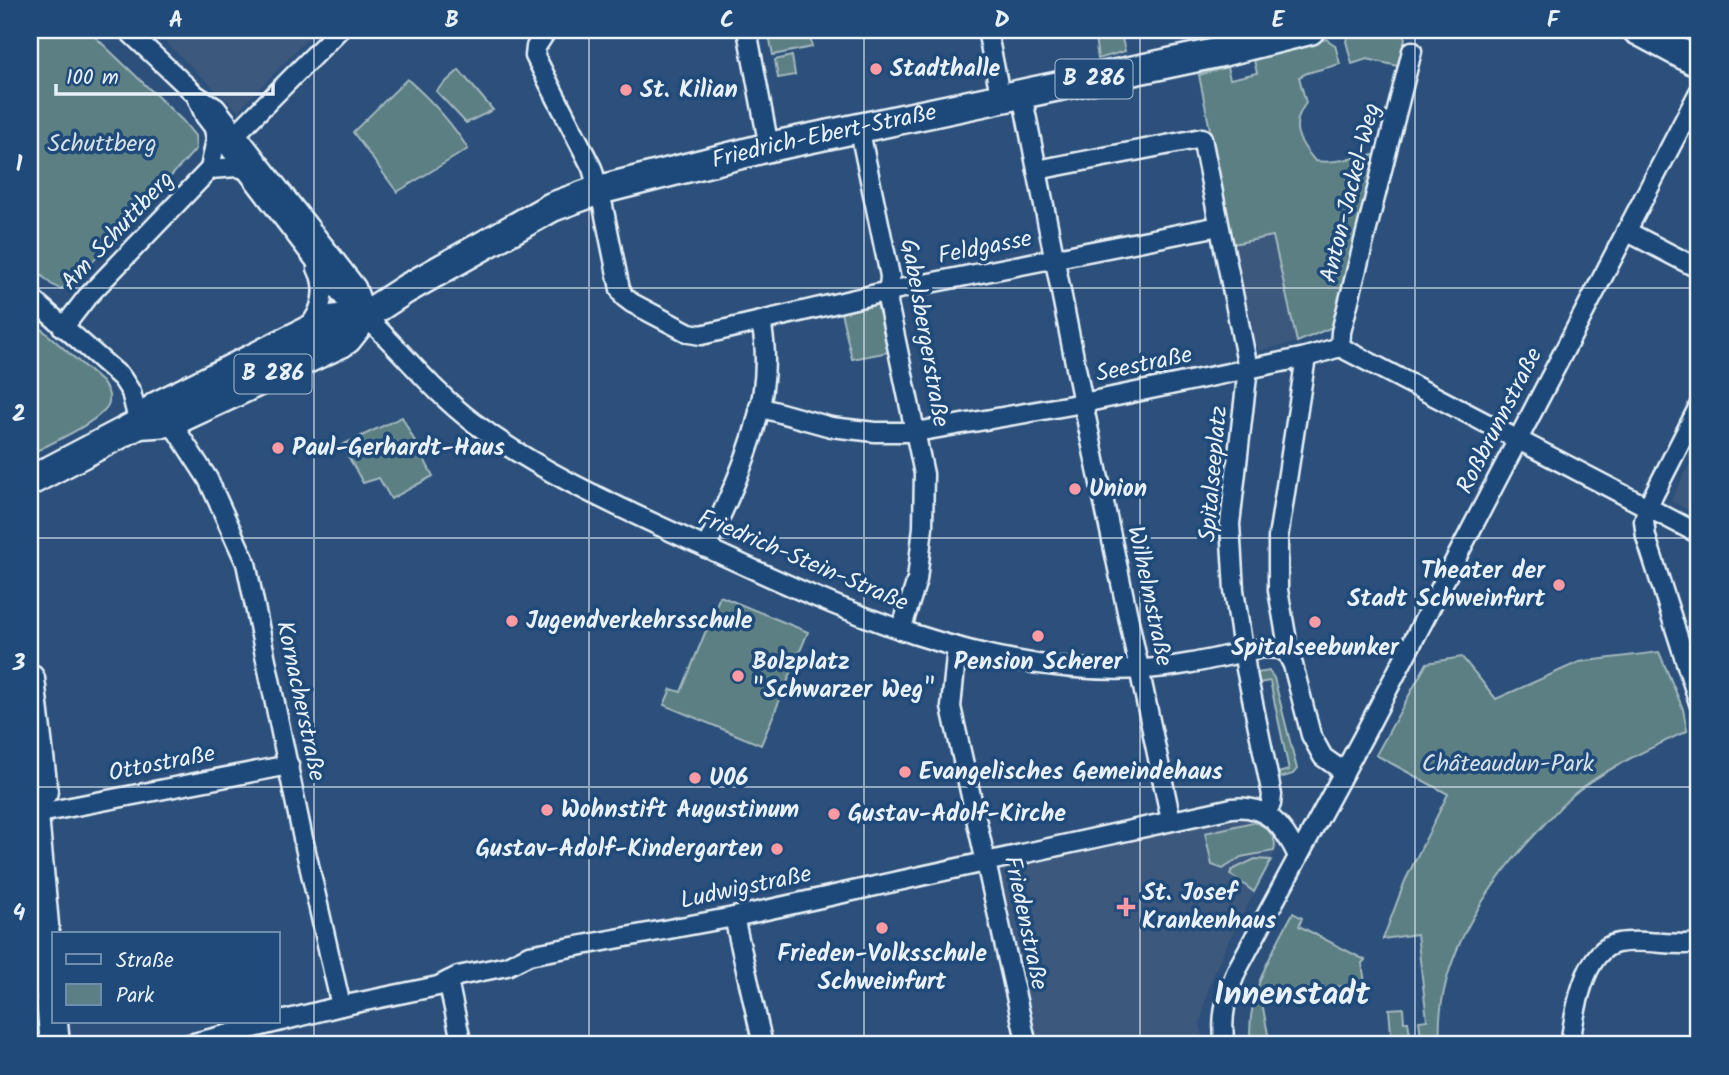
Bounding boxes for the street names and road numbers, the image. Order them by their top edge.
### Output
road number: B 286 [1056,60,1132,99]
street label: Friedrich-Ebert-Straße [708,93,940,180]
street label: Anton-Jackel-Weg [1310,99,1392,287]
street label: Am Schuttberg [52,162,184,300]
street label: Feldgasse [935,220,1036,276]
street label: Gabelsbergerstraße [888,236,960,430]
street label: Seestraße [1092,336,1196,394]
street label: Roßbrunnstraße [1446,341,1554,501]
road number: B 286 [234,354,312,394]
street label: Spitalseeplatz [1189,404,1239,544]
street label: Friedrich-Stein-Straße [692,499,915,623]
street label: Wilhelmstraße [1115,522,1183,670]
street label: Kornacherstraße [264,617,336,785]
street label: Ottostraße [105,735,219,793]
street label: Friedenstraße [992,852,1058,994]
street label: Ludwigstraße [677,855,816,921]

